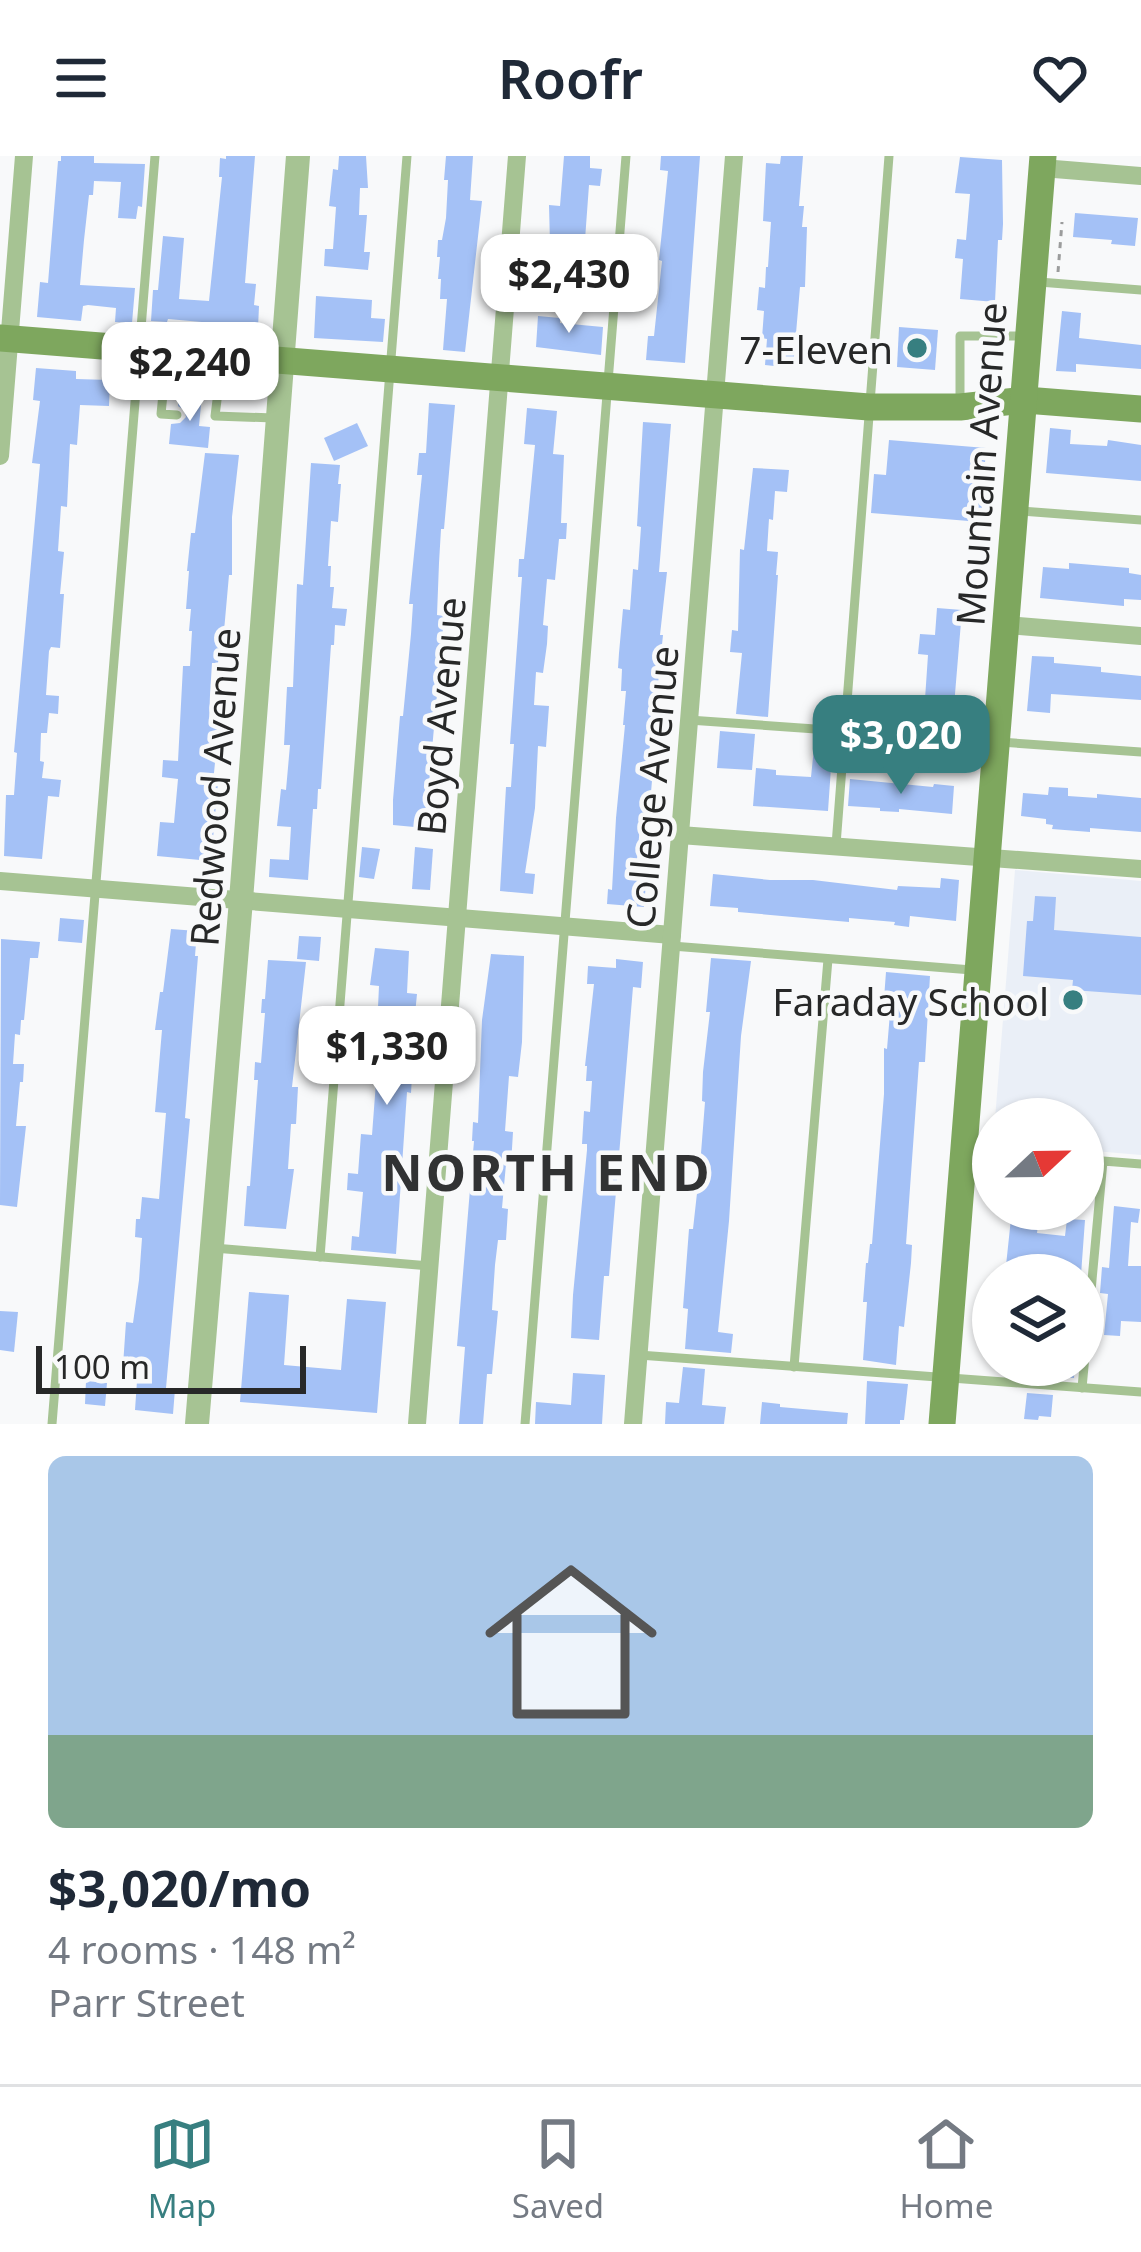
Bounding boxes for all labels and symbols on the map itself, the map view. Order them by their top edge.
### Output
pin: $2,430 [471,234,667,336]
street label: Mountain Avenue [942,300,1018,628]
pin: $2,240 [92,322,288,424]
place label: 7-Eleven [739,322,893,375]
marker: 7-Eleven [904,335,930,361]
street label: Boyd Avenue [403,595,477,837]
street label: Redwood Avenue [176,626,252,948]
street label: College Avenue [612,644,690,930]
pin: $3,020 [803,695,999,797]
place label: Faraday School [772,974,1049,1027]
marker: Faraday School [1060,987,1086,1013]
pin: $1,330 [289,1006,485,1108]
north arrow [972,1098,1104,1230]
district label: NORTH END [381,1136,713,1206]
scale bar [36,1340,306,1393]

